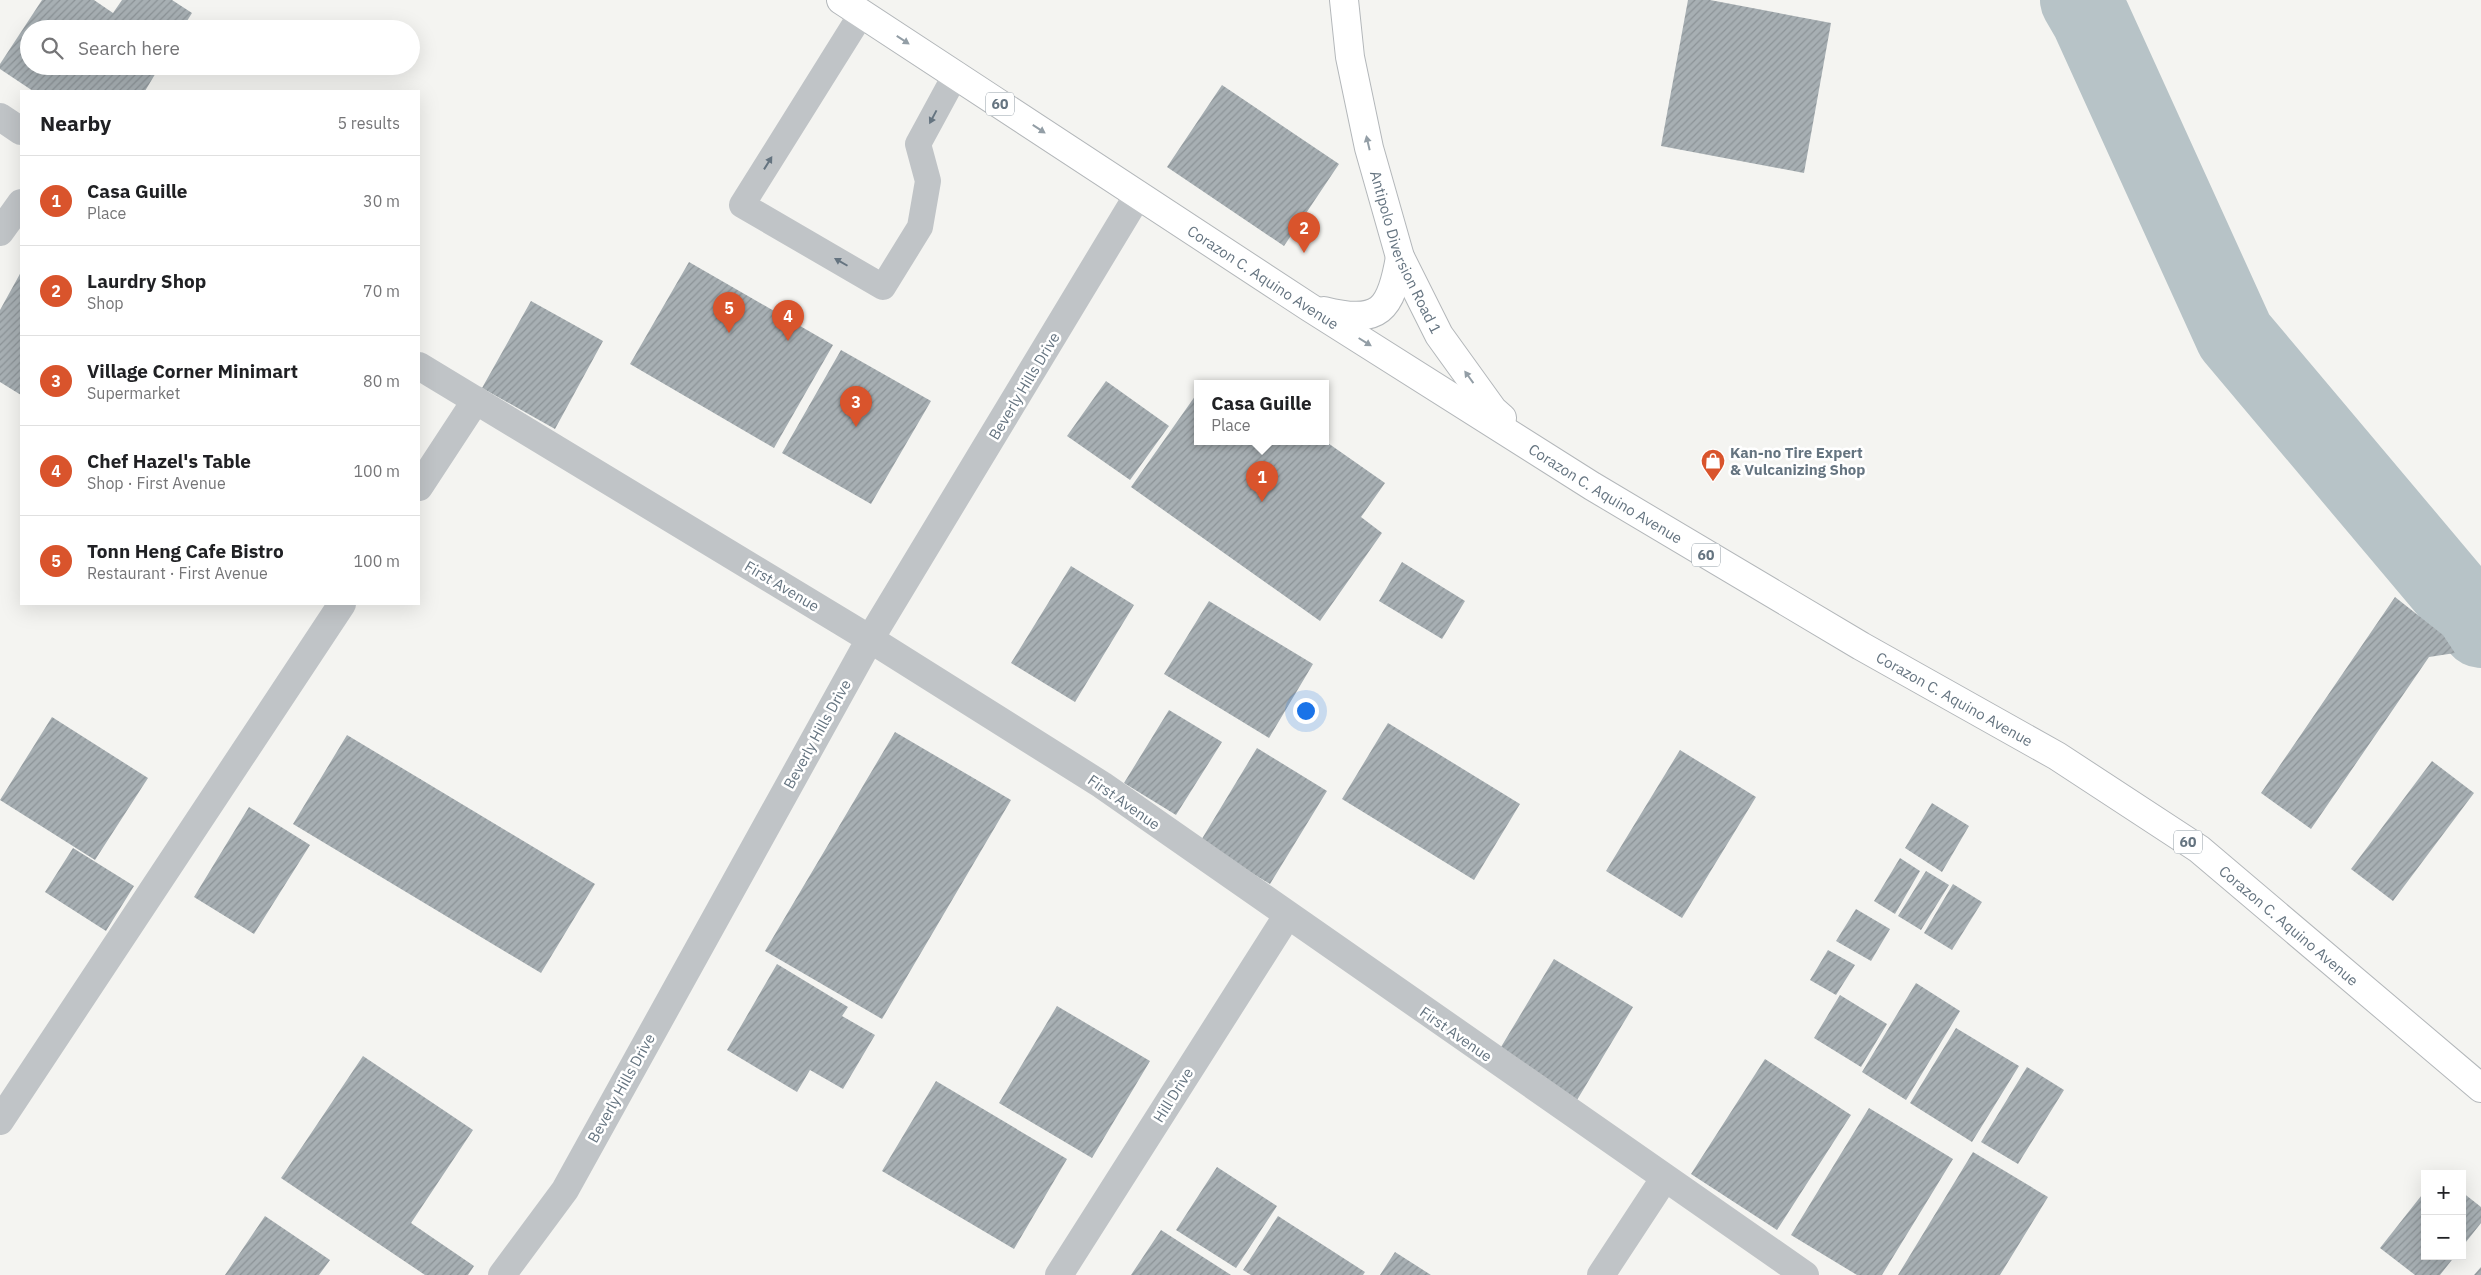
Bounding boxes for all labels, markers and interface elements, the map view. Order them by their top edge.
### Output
search box [20,20,420,75]
icon: search [38,34,66,62]
one-way arrow [896,35,909,45]
text: Search here [78,36,180,60]
road number: 60 [986,92,1014,116]
text: Nearby [40,109,111,137]
one-way arrow [929,110,937,125]
text: 5 results [337,113,400,133]
one-way arrow [1032,124,1045,134]
one-way arrow [1364,135,1372,150]
one-way arrow [763,157,772,170]
street label: Antipolo Diversion Road 1 [1366,168,1446,337]
text: Casa Guille [87,179,188,203]
text: 1 [51,191,61,211]
text: 30 m [363,191,400,211]
text: Place [87,203,126,223]
pin: 2 [1288,212,1320,253]
street label: Corazon C. Aquino Avenue [1184,221,1343,333]
one-way arrow [834,258,847,267]
text: Laurdry Shop [87,269,206,293]
text: 2 [51,281,61,301]
text: 70 m [363,281,400,301]
pin: 5 [713,292,745,333]
text: Shop [87,293,124,313]
pin: 4 [772,300,804,341]
street label: Beverly Hills Drive [984,329,1064,443]
one-way arrow [1358,337,1371,346]
text: Village Corner Minimart [87,359,298,383]
text: 3 [51,371,61,391]
text: 80 m [363,371,400,391]
one-way arrow [1464,371,1474,384]
popup [1194,380,1329,445]
text: Supermarket [87,383,180,403]
pin: 3 [840,386,872,427]
text: Casa Guille [1211,391,1312,415]
text: Place [1211,415,1251,435]
street label: Corazon C. Aquino Avenue [1525,439,1686,547]
place label: Kan-no Tire Expert & Vulcanizing Shop [1730,443,1865,479]
shop icon: Kan-no Tire Expert & Vulcanizing Shop [1700,448,1726,482]
text: Chef Hazel's Table [87,449,251,473]
text: 4 [51,461,61,481]
text: 100 m [353,461,400,481]
pin: 1 [1246,461,1278,502]
text: Shop · First Avenue [87,473,226,493]
text: Tonn Heng Cafe Bistro [87,539,284,563]
road number: 60 [1692,544,1720,566]
text: 5 [51,551,61,571]
text: 100 m [353,551,400,571]
street label: First Avenue [741,556,823,616]
text: Restaurant · First Avenue [87,563,268,583]
street label: Corazon C. Aquino Avenue [1873,647,2036,750]
street label: Beverly Hills Drive [779,676,855,792]
your location [1293,698,1319,724]
street label: First Avenue [1084,770,1164,834]
road number: 60 [2174,830,2202,854]
street label: Corazon C. Aquino Avenue [2215,861,2363,990]
street label: First Avenue [1416,1002,1496,1066]
street label: Beverly Hills Drive [583,1030,659,1146]
street label: Hill Drive [1149,1064,1197,1126]
map controls [2421,1170,2466,1260]
button: + [2421,1170,2466,1215]
button: − [2421,1215,2466,1260]

